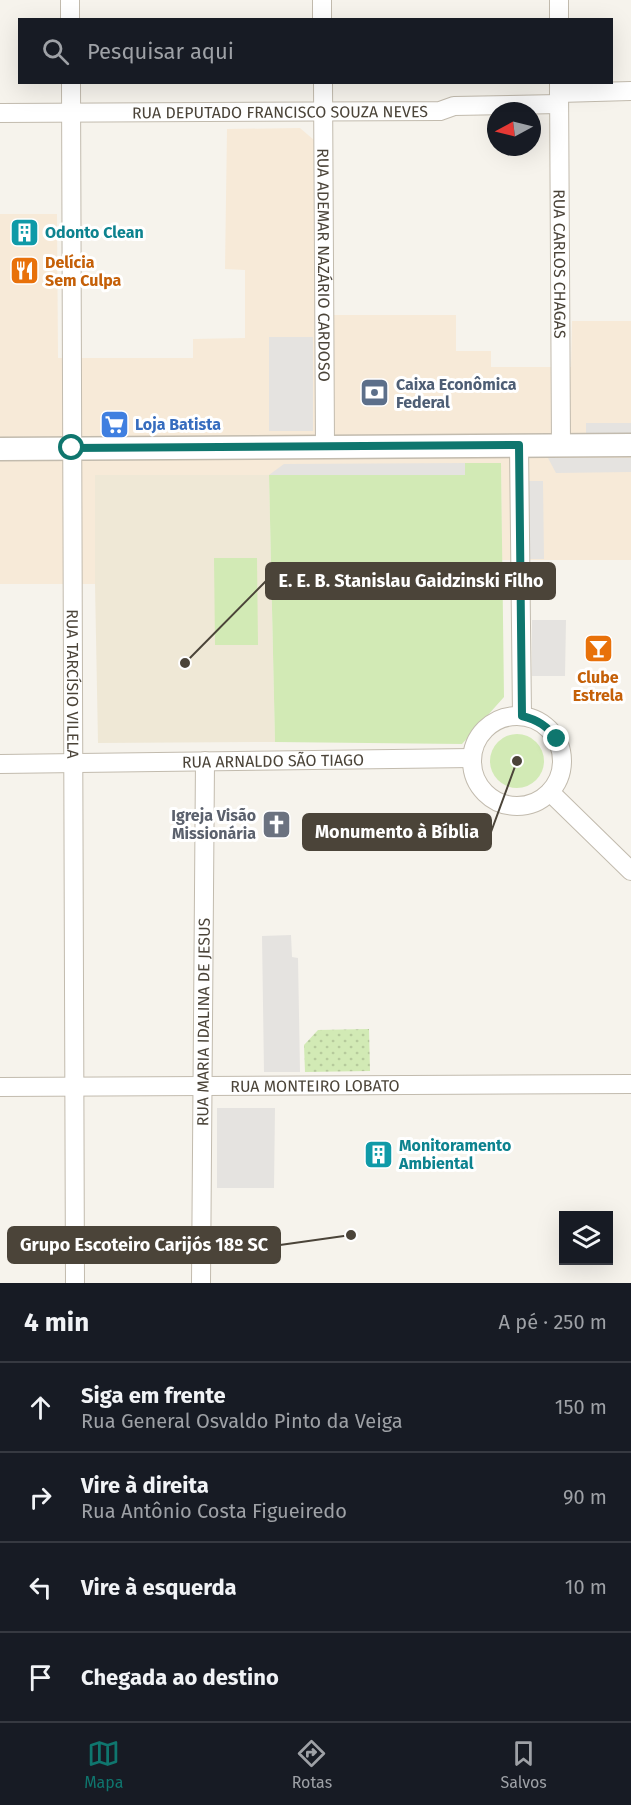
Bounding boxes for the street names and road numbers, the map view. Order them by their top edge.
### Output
street label: RUA DEPUTADO FRANCISCO SOUZA NEVES [132,102,428,122]
street label: RUA ADEMAR NAZÁRIO CARDOSO [313,148,334,382]
street label: RUA CARLOS CHAGAS [550,189,569,339]
street label: RUA TARCÍSIO VILELA [63,609,83,760]
street label: RUA ARNALDO SÃO TIAGO [182,750,364,772]
street label: RUA MARIA IDALINA DE JESUS [193,917,214,1126]
street label: RUA MONTEIRO LOBATO [230,1076,400,1096]

